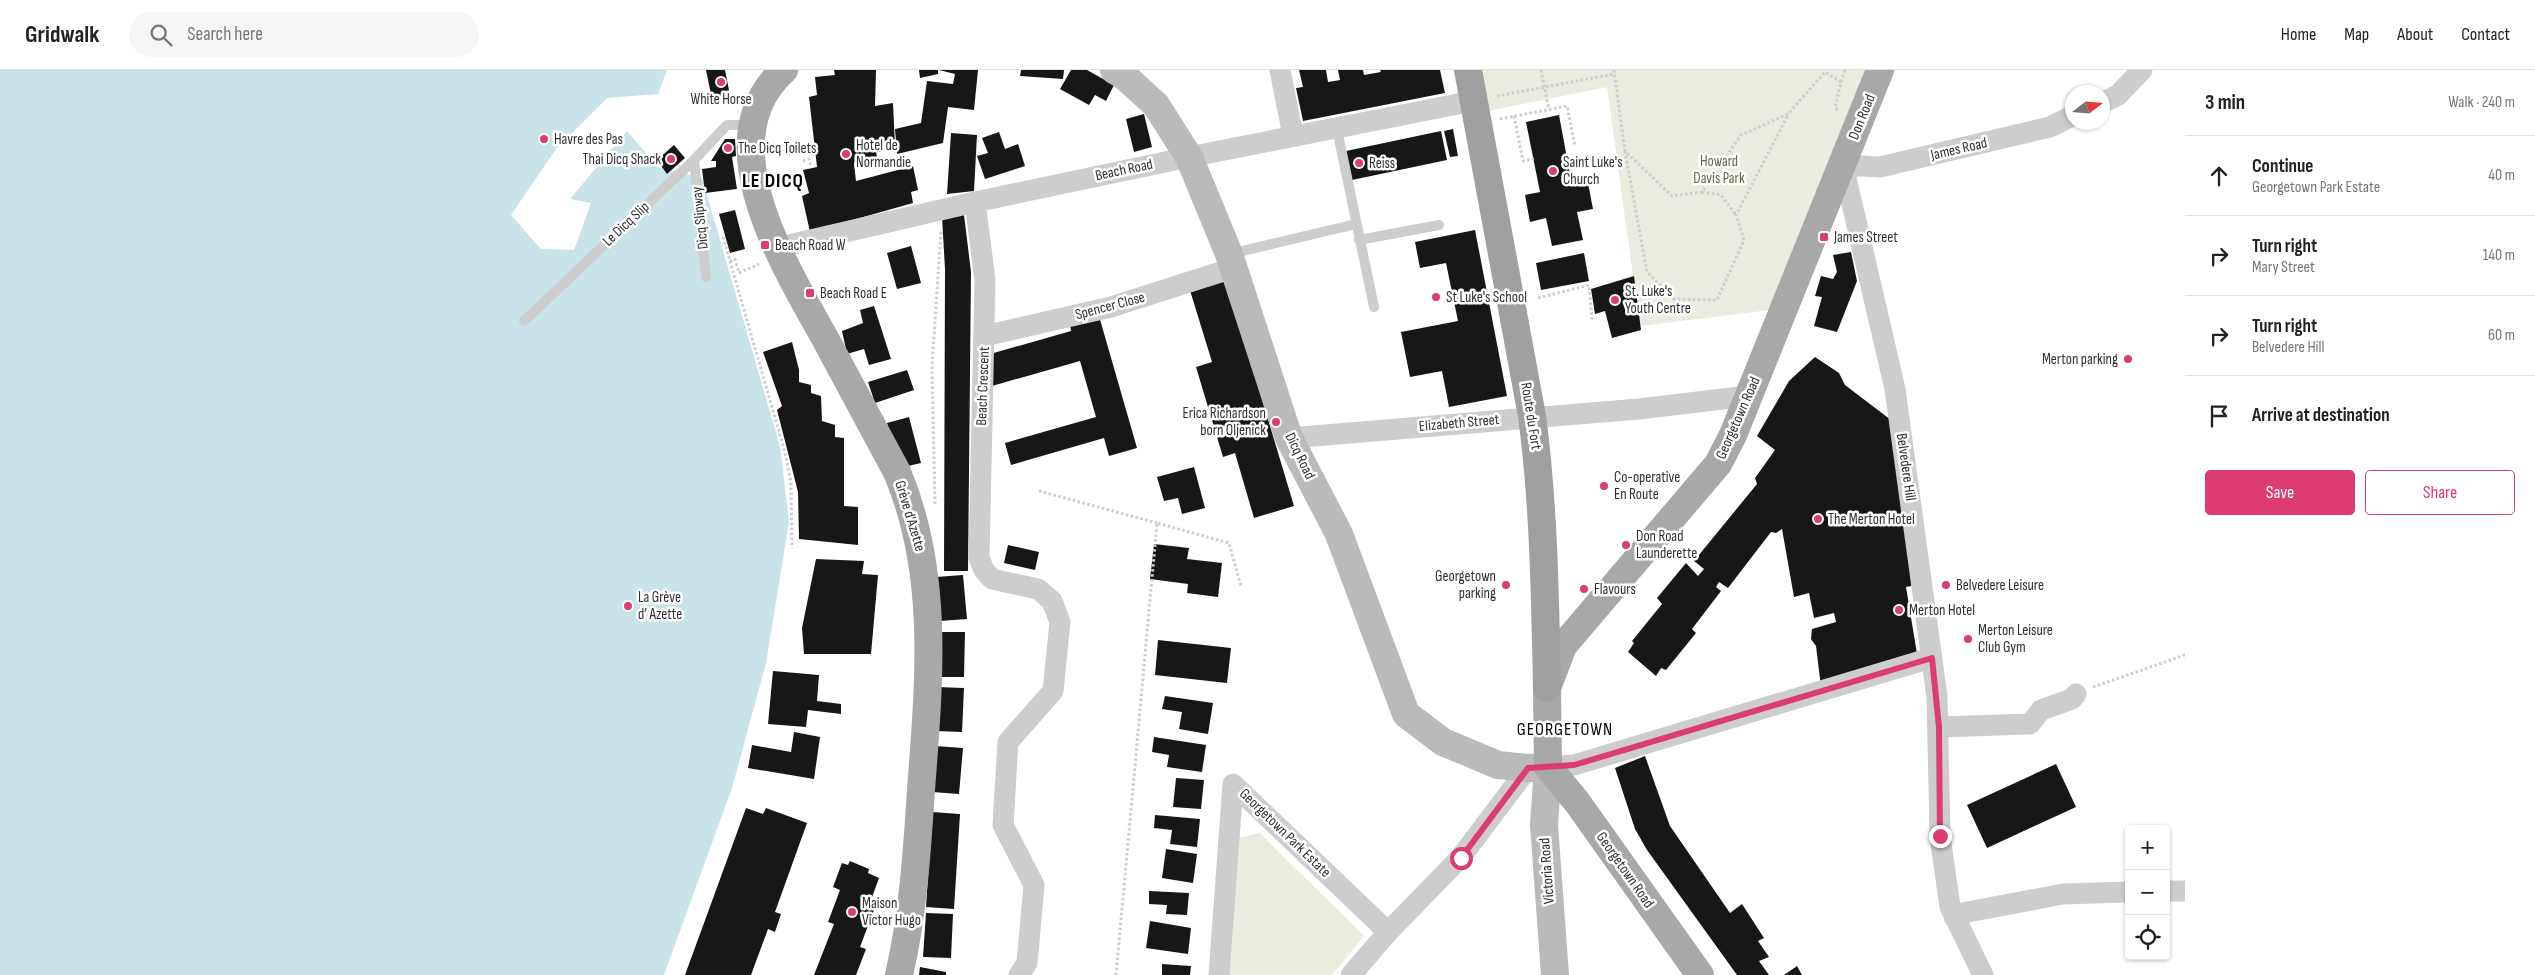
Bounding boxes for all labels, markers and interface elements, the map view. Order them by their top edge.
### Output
search box [129,12,479,57]
text: Gridwalk [25,20,99,49]
icon: search [147,21,175,49]
text: Search here [187,23,263,46]
text: Home [2281,24,2316,45]
text: Map [2344,24,2369,45]
text: About [2397,24,2433,45]
text: Contact [2461,24,2510,45]
marker: White Horse [715,76,727,88]
north arrow [2065,85,2110,130]
place label: White Horse [690,90,752,109]
text: 3 min [2205,90,2245,115]
street label: Don Road [1844,91,1880,143]
text: Walk · 240 m [2448,93,2515,112]
place label: Havre des Pas [554,130,623,149]
marker: Havre des Pas [538,133,550,145]
street label: James Road [1928,133,1989,165]
place label: Hotel de Normandie [856,136,911,172]
place label: The Dicq Toilets [738,139,816,158]
marker: The Dicq Toilets [722,142,734,154]
marker: Hotel de Normandie [840,148,852,160]
place label: Thai Dicq Shack [583,150,661,169]
park label: Howard Davis Park [1693,152,1745,188]
marker: Thai Dicq Shack [665,153,677,165]
place label: Saint Luke's Church [1563,153,1623,189]
place label: Reiss [1369,154,1395,173]
street label: Beach Road [1094,155,1154,185]
text: Continue [2252,155,2313,178]
marker: Reiss [1353,157,1365,169]
icon: ahead [2205,162,2233,190]
marker: Saint Luke's Church [1547,165,1559,177]
text: 40 m [2488,166,2515,185]
district label: LE DICQ [742,169,804,193]
text: Georgetown Park Estate [2252,178,2380,197]
street label: Dicq Slipway [687,186,713,250]
street label: Le Dicq Slip [599,198,653,250]
place label: James Street [1833,228,1898,247]
marker: James Street [1818,231,1830,243]
text: Turn right [2252,235,2317,258]
place label: Beach Road W [775,236,846,255]
marker: Beach Road W [759,239,771,251]
icon: right [2205,242,2233,270]
text: 140 m [2483,246,2515,265]
text: Mary Street [2252,258,2315,277]
place label: St. Luke's Youth Centre [1625,282,1691,318]
place label: Beach Road E [820,284,887,303]
marker: Beach Road E [804,287,816,299]
street label: Spencer Close [1073,288,1147,324]
place label: St Luke's School [1446,288,1527,307]
marker: St Luke's School [1430,291,1442,303]
marker: St. Luke's Youth Centre [1609,294,1621,306]
text: Turn right [2252,315,2317,338]
icon: right [2205,322,2233,350]
text: 60 m [2488,326,2515,345]
text: Belvedere Hill [2252,338,2325,357]
street label: Beach Crescent [972,346,994,426]
place label: Merton parking [2042,350,2118,369]
marker: Merton parking [2122,353,2134,365]
street label: Georgetown Road [1711,374,1765,462]
street label: Route du Fort [1516,381,1546,451]
icon: arrive [2205,402,2233,430]
place label: Erica Richardson born Oljenick [1182,404,1266,440]
text: Arrive at destination [2252,404,2390,427]
street label: Elizabeth Street [1418,410,1500,436]
marker: Erica Richardson born Oljenick [1270,416,1282,428]
street label: Dicq Road [1281,429,1319,483]
street label: Belvedere Hill [1892,432,1920,502]
place label: Co-operative En Route [1614,468,1680,504]
button: Save [2205,470,2355,515]
button: Share [2365,470,2515,515]
street label: Grève d'Azette [890,478,930,554]
marker: Co-operative En Route [1598,480,1610,492]
place label: The Merton Hotel [1828,510,1915,529]
marker: The Merton Hotel [1812,513,1824,525]
place label: Don Road Launderette [1636,527,1697,563]
marker: Don Road Launderette [1620,539,1632,551]
place label: Georgetown parking [1435,567,1496,603]
place label: Belvedere Leisure [1956,576,2044,595]
marker: Georgetown parking [1500,579,1512,591]
marker: Belvedere Leisure [1940,579,1952,591]
place label: Flavours [1594,580,1636,599]
marker: Flavours [1578,583,1590,595]
place label: La Grève d’ Azette [638,588,682,624]
marker: La Grève d’ Azette [622,600,634,612]
place label: Merton Hotel [1909,601,1975,620]
marker: Merton Hotel [1893,604,1905,616]
place label: Merton Leisure Club Gym [1978,621,2053,657]
marker: Merton Leisure Club Gym [1962,633,1974,645]
district label: GEORGETOWN [1517,719,1613,740]
street label: Georgetown Park Estate [1235,784,1335,882]
route end [1929,825,1952,848]
map controls [2125,825,2170,960]
button: + [2125,825,2170,870]
street label: Georgetown Road [1592,828,1658,912]
street label: Victoria Road [1535,837,1559,905]
route start [1450,847,1473,870]
button: − [2125,870,2170,915]
place label: Maison Victor Hugo [862,894,921,930]
marker: Maison Victor Hugo [846,906,858,918]
button: locate [2125,915,2170,960]

